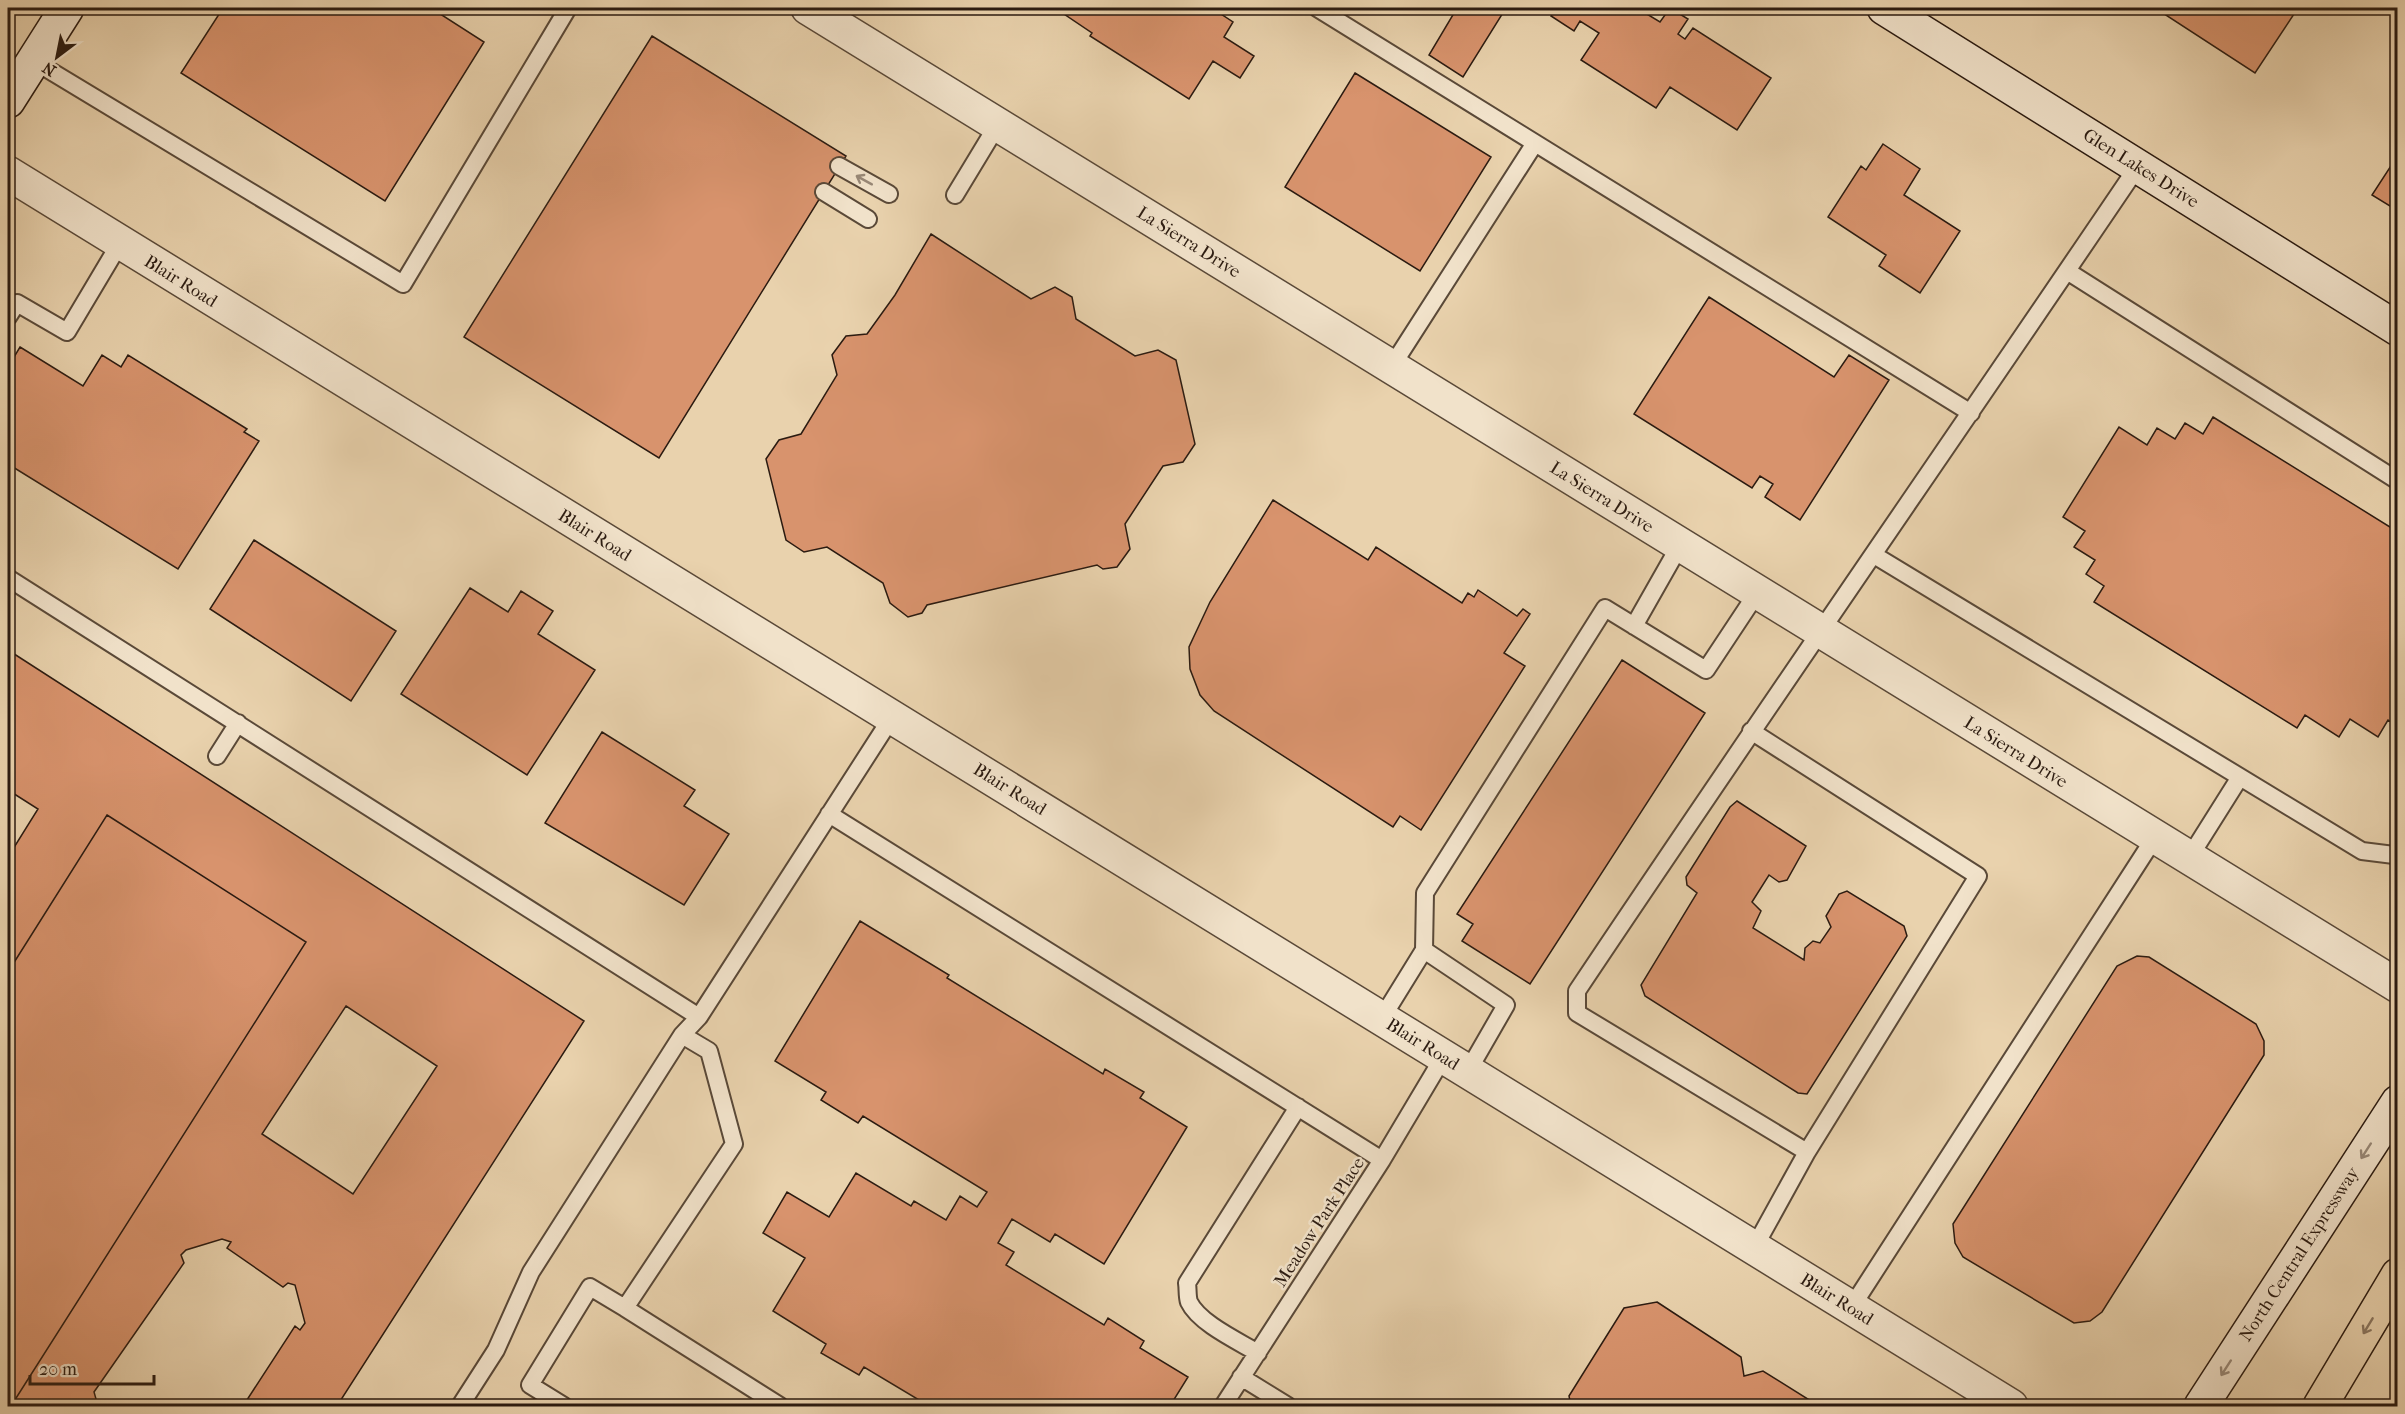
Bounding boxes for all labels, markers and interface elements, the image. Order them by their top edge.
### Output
north arrow [27,27,87,87]
text: N [38,58,59,81]
street label: Glen Lakes Drive [2079,124,2203,212]
one-way arrow [856,174,873,186]
street label: La Sierra Drive [1133,202,1244,283]
street label: Blair Road [140,251,221,312]
street label: La Sierra Drive [1546,457,1657,538]
street label: Blair Road [554,505,635,566]
street label: La Sierra Drive [1960,712,2071,793]
street label: Blair Road [969,759,1050,820]
street label: Blair Road [1382,1014,1463,1075]
one-way arrow [2359,1142,2371,1159]
street label: Meadow Park Place [1270,1154,1369,1291]
street label: North Central Expressway [2235,1162,2364,1345]
street label: Blair Road [1796,1269,1877,1330]
one-way arrow [2361,1317,2373,1334]
scale bar [30,1348,154,1386]
text: 20 m [39,1359,77,1380]
one-way arrow [2219,1359,2231,1376]

